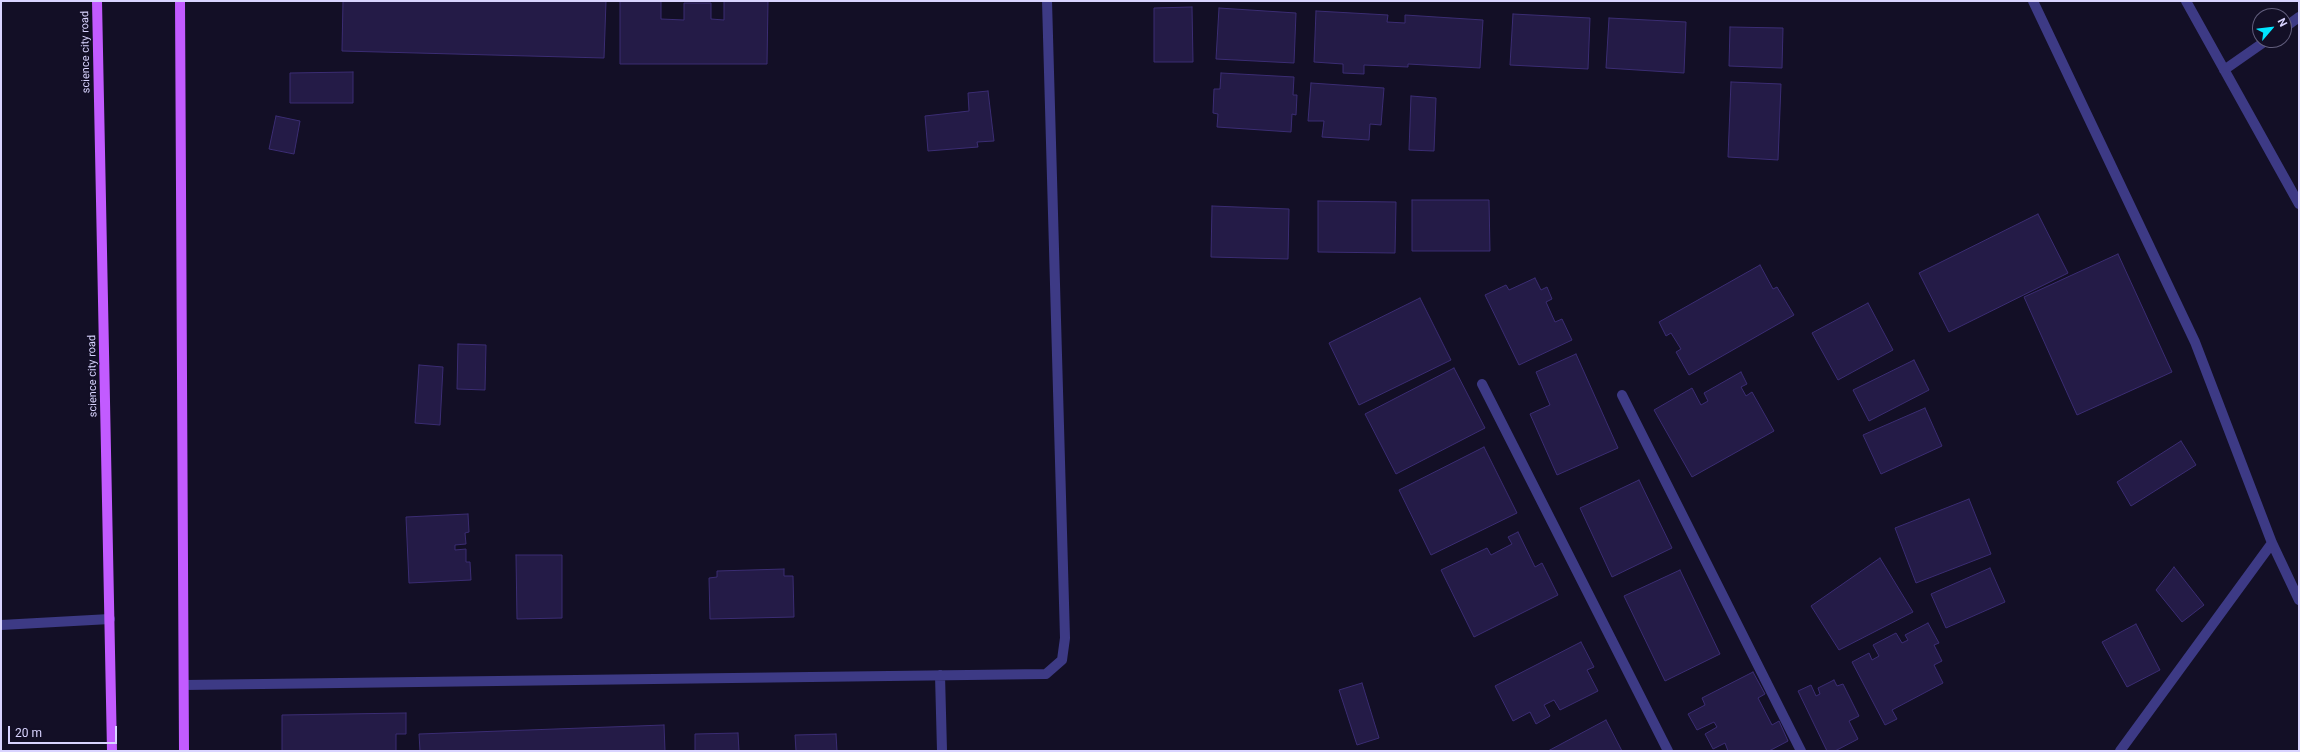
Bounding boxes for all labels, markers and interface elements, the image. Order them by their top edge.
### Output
north arrow [2252,8,2292,48]
street label: science city road [79,11,93,93]
text: N [2275,16,2290,29]
street label: science city road [86,335,100,417]
scale bar [10,718,119,744]
text: 20 m [15,726,42,740]

